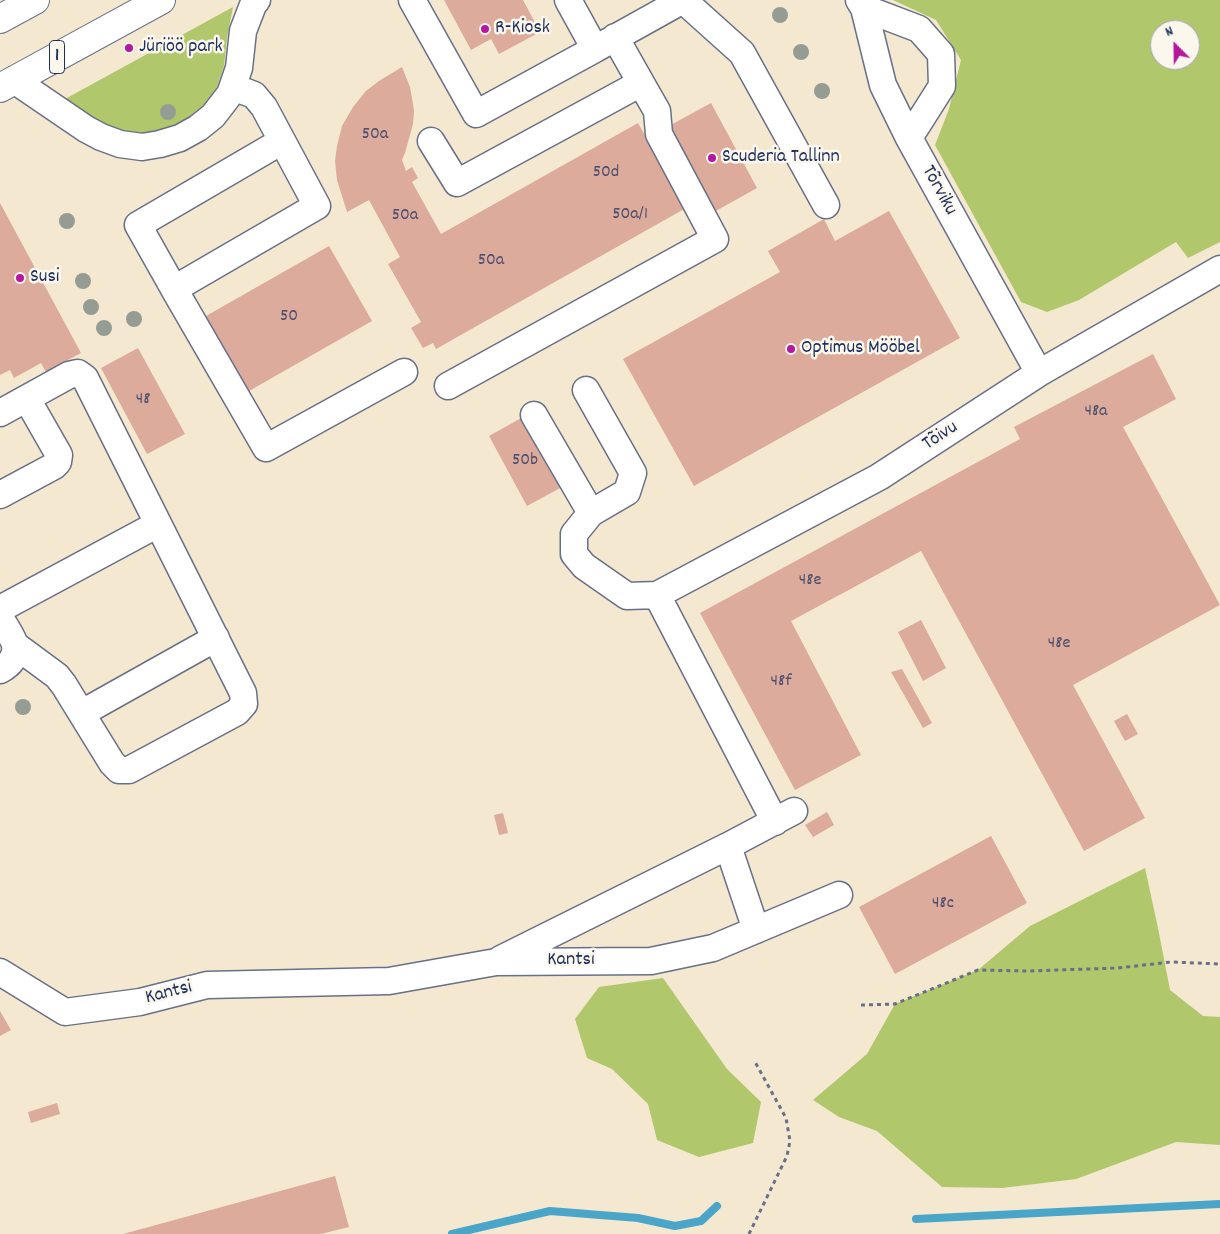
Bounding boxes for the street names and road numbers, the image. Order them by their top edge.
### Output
road number: 1 [50,41,64,74]
street label: Tõrviku [915,162,961,220]
street label: Tõivu [919,417,963,457]
street label: Kantsi [547,949,595,973]
street label: Kantsi [143,977,195,1011]

